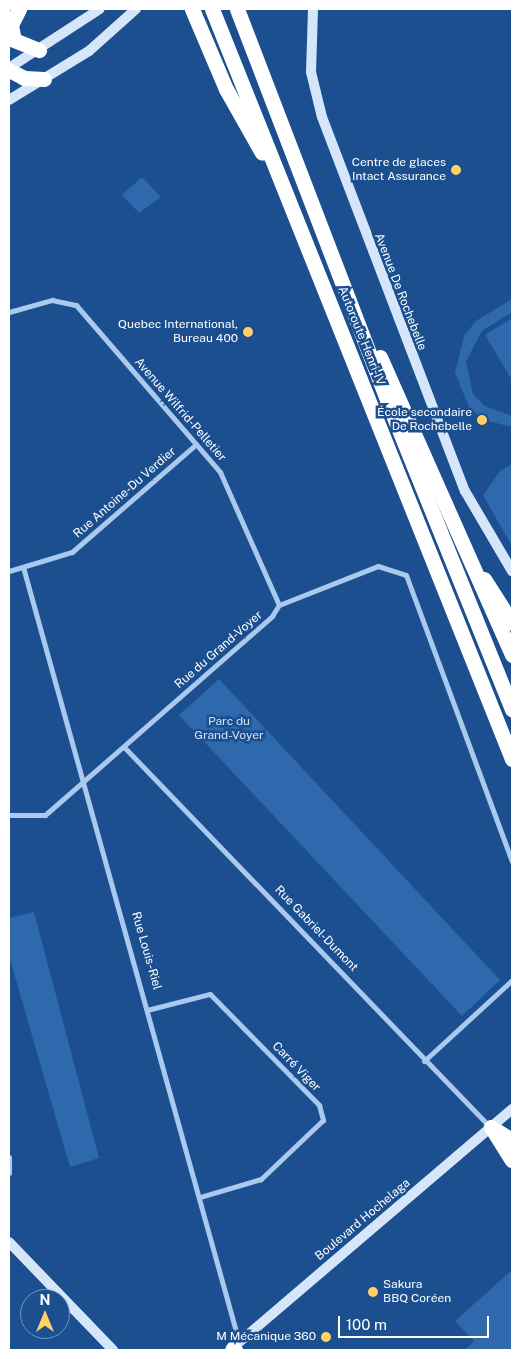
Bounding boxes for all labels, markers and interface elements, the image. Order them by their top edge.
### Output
place label: Centre de glaces Intact Assurance [351,156,446,184]
marker: Centre de glaces Intact Assurance [450,164,462,176]
street label: Avenue De Rochebelle [371,231,429,353]
street label: Autoroute Henri-IV [335,284,387,388]
place label: Quebec International, Bureau 400 [118,318,238,346]
marker: Quebec International, Bureau 400 [242,326,254,338]
street label: Avenue Wilfrid-Pelletier [131,355,229,465]
place label: École secondaire De Rochebelle [377,406,472,434]
marker: École secondaire De Rochebelle [476,414,488,426]
street label: Rue Antoine-Du Verdier [71,444,179,542]
street label: Rue du Grand-Voyer [172,608,266,692]
park label: Parc du Grand-Voyer [194,715,264,743]
street label: Rue Gabriel-Dumont [271,883,361,975]
street label: Rue Louis-Riel [128,910,164,992]
street label: Carré Viger [269,1039,323,1095]
street label: Boulevard Hochelaga [313,1176,413,1264]
place label: Sakura BBQ Coréen [383,1278,451,1306]
marker: Sakura BBQ Coréen [367,1286,379,1298]
north arrow [20,1289,70,1339]
text: N [40,1292,50,1308]
scale bar [341,1306,492,1338]
text: 100 m [346,1316,387,1333]
place label: M Mécanique 360 [216,1330,316,1344]
marker: M Mécanique 360 [320,1331,332,1343]

